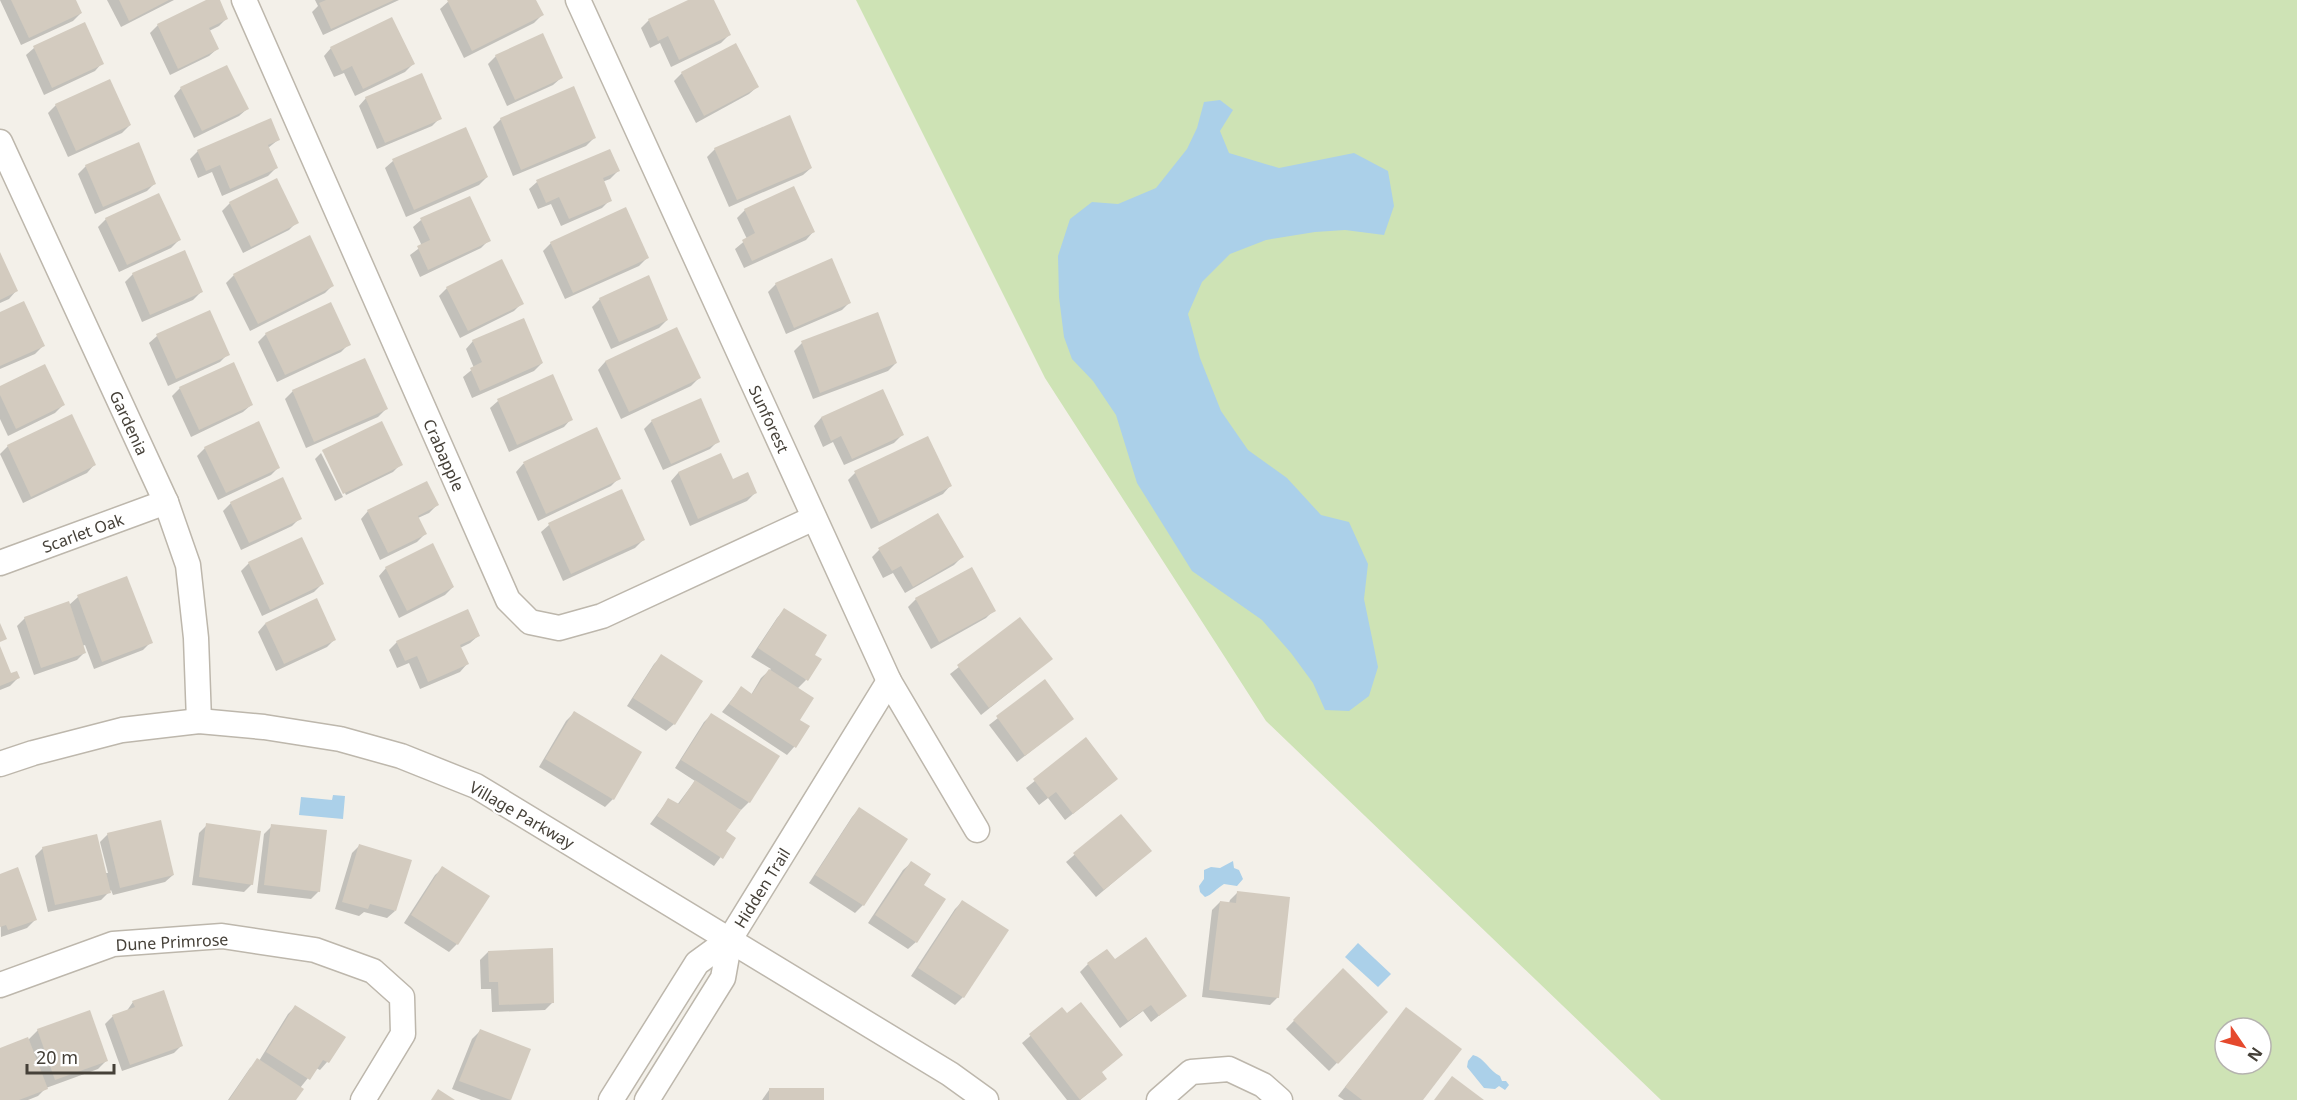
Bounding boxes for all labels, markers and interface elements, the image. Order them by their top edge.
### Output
street label: Sunforest [744,381,794,457]
street label: Gardenia [104,387,154,459]
street label: Crabapple [418,415,470,495]
street label: Scarlet Oak [39,508,127,558]
street label: Village Parkway [466,776,579,854]
street label: Hidden Trail [729,844,795,932]
street label: Dune Primrose [115,928,229,956]
north arrow [2213,1016,2273,1076]
scale bar [27,1037,114,1075]
text: N [2243,1043,2268,1066]
text: 20 m [36,1045,78,1069]

